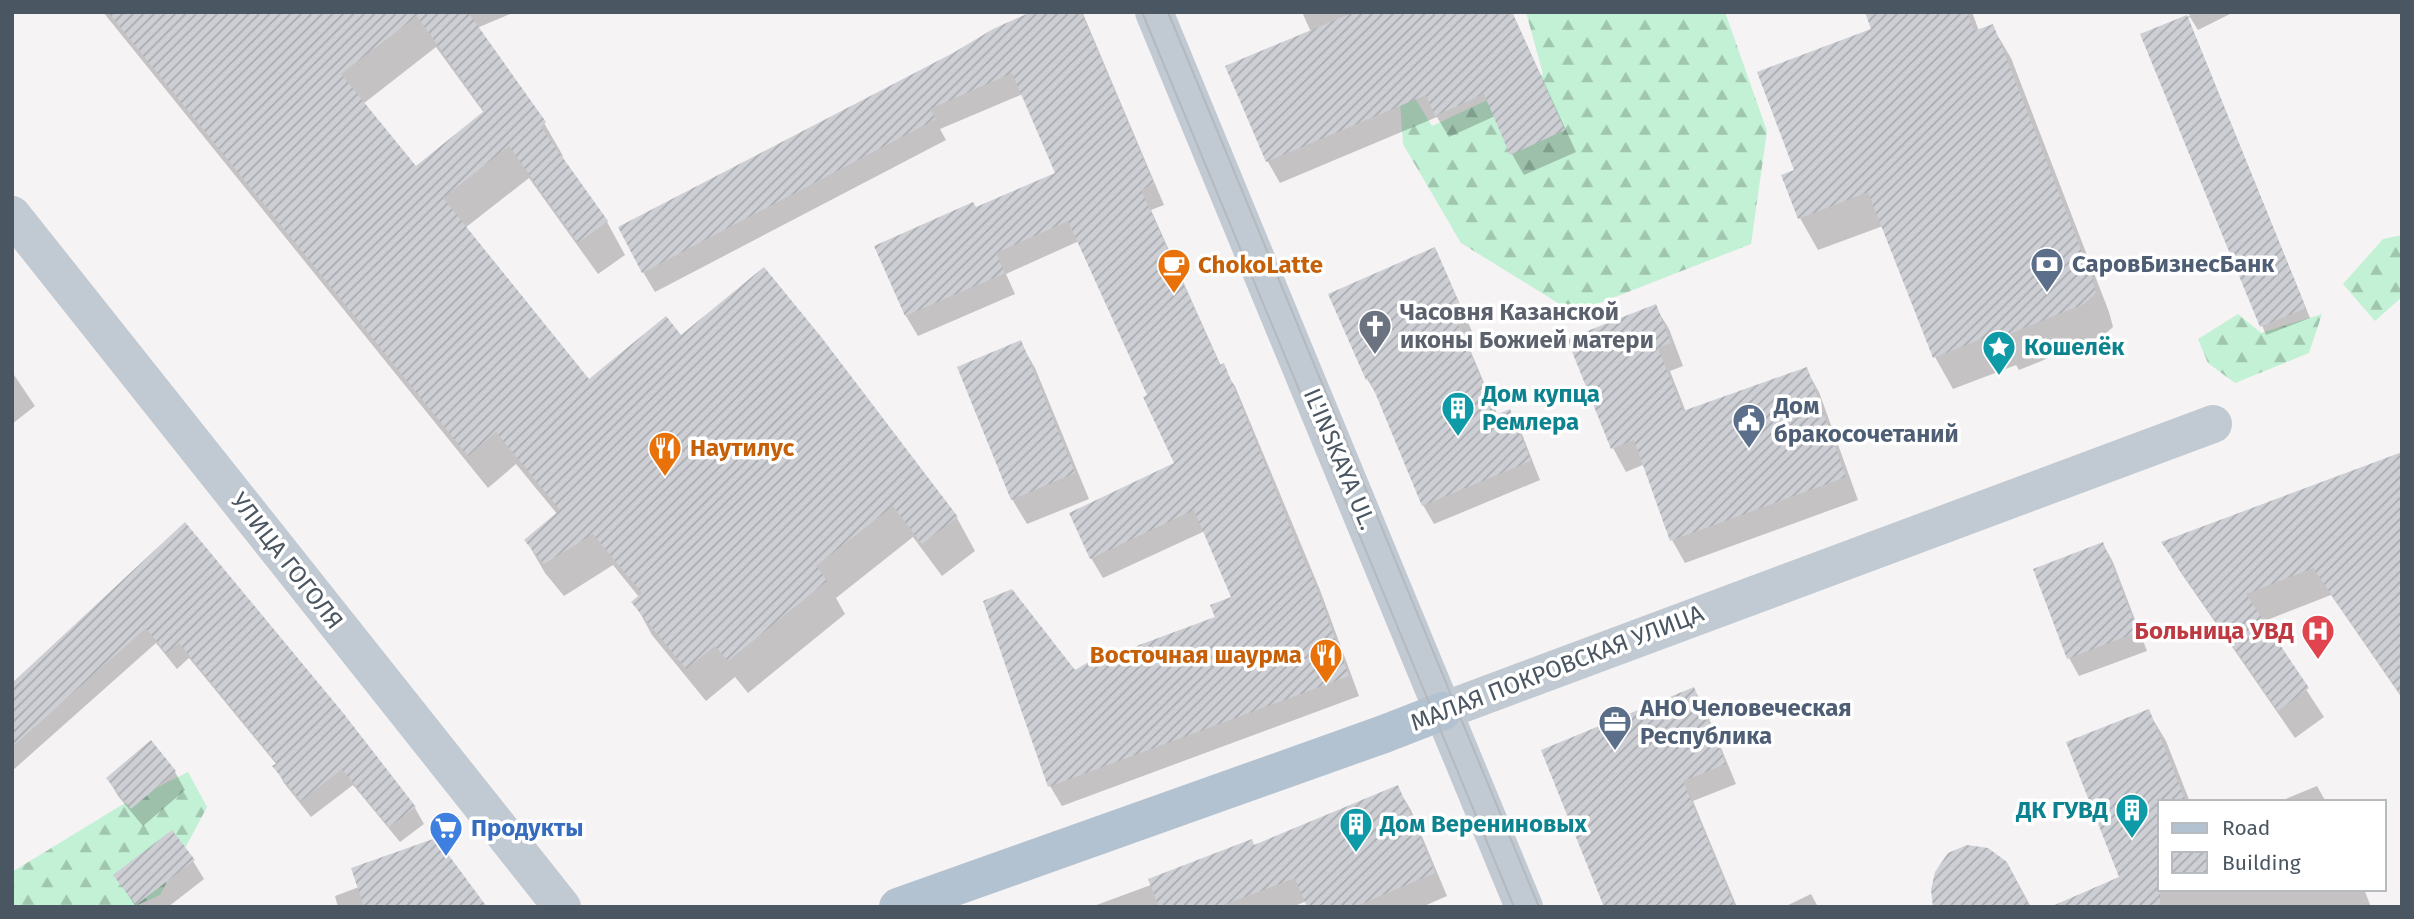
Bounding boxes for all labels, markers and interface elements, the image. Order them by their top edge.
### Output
bank icon: СаровБизнесБанк [2028,245,2066,294]
cafe icon: ChokoLatte [1155,246,1193,295]
place label: СаровБизнесБанк [2072,250,2275,278]
place label: ChokoLatte [1198,251,1323,279]
place label: Часовня Казанской иконы Божией матери [1400,298,1654,354]
church icon: Часовня Казанской иконы Божией матери [1356,307,1394,356]
place icon: Кошелёк [1980,328,2018,377]
place label: Кошелёк [2024,333,2125,361]
place label: Дом купца Ремлера [1481,380,1600,436]
street label: IL'INSKAYA UL. [1298,384,1382,534]
building icon: Дом купца Ремлера [1439,389,1477,438]
place label: Дом бракосочетаний [1773,392,1959,448]
public building icon: Дом бракосочетаний [1730,401,1768,450]
restaurant icon: Наутилус [646,429,684,478]
place label: Наутилус [690,434,795,462]
street label: УЛИЦА ГОГОЛЯ [225,487,349,635]
street label: МАЛАЯ ПОКРОВСКАЯ УЛИЦА [1407,599,1708,737]
hospital icon: Больница УВД [2299,612,2337,661]
place label: Больница УВД [2135,617,2294,645]
restaurant icon: Восточная шаурма [1307,636,1345,685]
place label: Восточная шаурма [1090,641,1302,669]
place label: АНО Человеческая Республика [1639,694,1852,750]
office icon: АНО Человеческая Республика [1596,703,1634,752]
building icon: ДК ГУВД [2113,791,2151,840]
place label: ДК ГУВД [2015,796,2108,824]
legend [2158,800,2386,891]
building icon: Дом Верениновых [1337,805,1375,854]
supermarket icon: Продукты [427,809,465,858]
place label: Дом Верениновых [1379,810,1588,838]
place label: Продукты [471,814,584,842]
text: Road [2222,815,2270,841]
text: Building [2222,850,2301,876]

